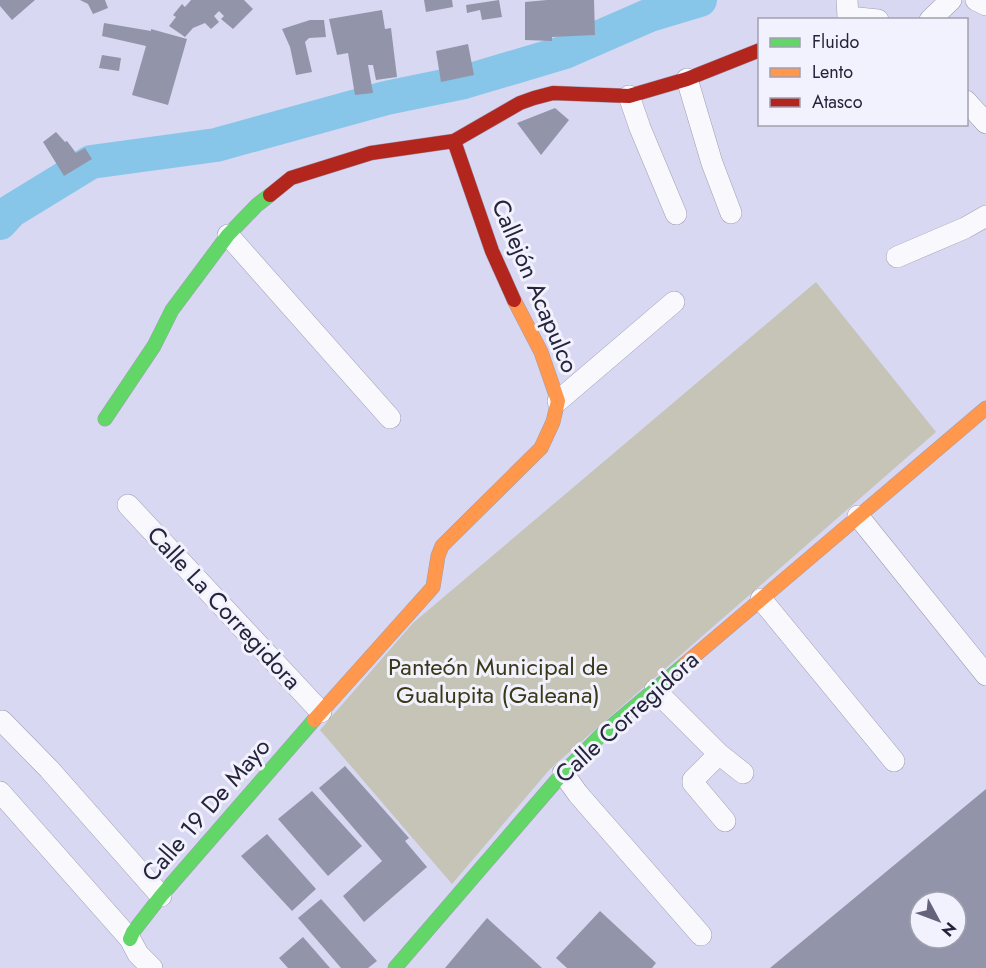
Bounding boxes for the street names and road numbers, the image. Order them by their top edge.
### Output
street label: Callejón Acapulco [483,194,588,378]
street label: Calle La Corregidora [139,518,310,697]
street label: Calle Corregidora [547,642,706,791]
street label: Calle 19 De Mayo [133,730,278,889]

